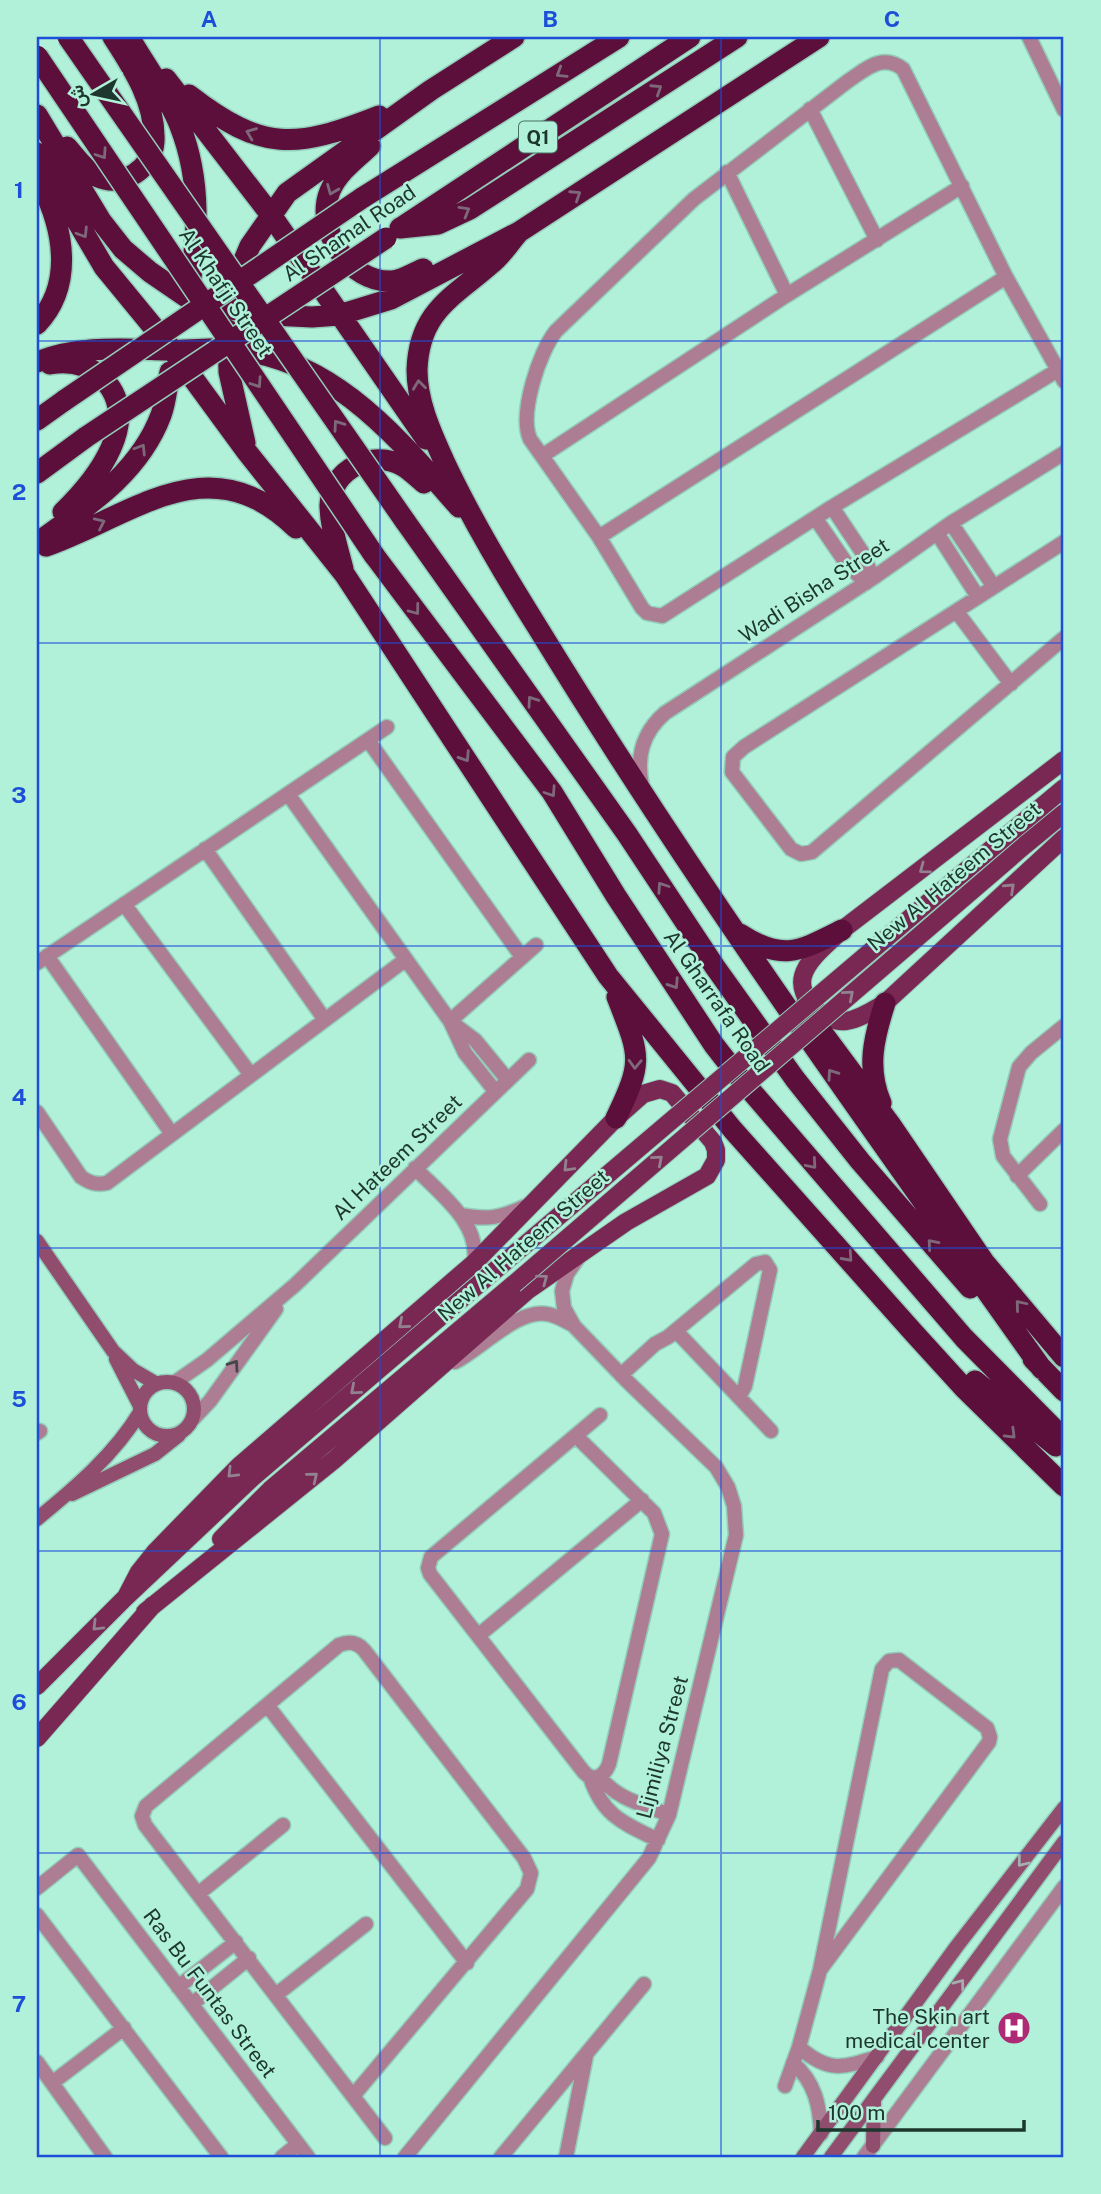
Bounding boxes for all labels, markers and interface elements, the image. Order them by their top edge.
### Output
text: A [201,5,218,32]
text: B [542,5,558,32]
text: C [884,5,900,32]
north arrow [60,60,130,130]
one-way arrow [556,65,569,78]
text: ش [65,83,91,110]
one-way arrow [649,84,662,97]
road number: Q1 [519,122,557,153]
one-way arrow [246,128,258,142]
one-way arrow [94,146,107,159]
text: 1 [14,176,24,203]
street label: Al Shamal Road [278,179,420,287]
one-way arrow [327,183,341,195]
one-way arrow [569,190,582,203]
one-way arrow [458,206,470,219]
street label: Al Khafji Street [174,223,278,361]
one-way arrow [75,225,88,238]
one-way arrow [249,375,262,388]
one-way arrow [411,379,426,391]
one-way arrow [334,420,346,433]
one-way arrow [133,444,146,457]
text: 2 [12,478,26,505]
one-way arrow [93,517,105,531]
street label: Wadi Bisha Street [734,532,894,648]
one-way arrow [407,602,419,614]
one-way arrow [528,696,540,709]
one-way arrow [457,749,469,762]
text: 3 [11,781,27,808]
one-way arrow [543,784,555,797]
street label: New Al Hateem Street [862,796,1046,956]
one-way arrow [919,860,931,873]
one-way arrow [658,882,671,895]
one-way arrow [1002,884,1015,896]
street label: Al Gharrafa Road [659,925,775,1077]
one-way arrow [665,976,678,989]
one-way arrow [841,991,854,1003]
one-way arrow [628,1058,643,1069]
one-way arrow [828,1069,840,1082]
text: 4 [11,1083,27,1110]
street label: Al Hateem Street [327,1089,467,1225]
one-way arrow [650,1156,663,1168]
one-way arrow [804,1156,816,1169]
one-way arrow [564,1159,577,1172]
street label: New Al Hateem Street [432,1164,614,1326]
one-way arrow [928,1240,940,1253]
one-way arrow [839,1249,852,1262]
one-way arrow [535,1275,548,1287]
one-way arrow [1016,1300,1028,1313]
one-way arrow [399,1316,412,1328]
one-way arrow [226,1360,238,1373]
one-way arrow [350,1382,363,1394]
text: 5 [11,1385,27,1412]
one-way arrow [1003,1425,1016,1438]
one-way arrow [227,1465,240,1478]
one-way arrow [305,1473,318,1485]
one-way arrow [92,1618,105,1631]
street label: Lijmiliya Street [631,1673,693,1821]
text: 6 [11,1688,27,1715]
one-way arrow [1018,1854,1031,1867]
street label: Ras Bu Funtas Street [138,1903,282,2083]
one-way arrow [952,1980,964,1992]
text: 7 [12,1990,26,2017]
place label: The Skin art medical center [845,2004,990,2053]
hospital icon: The Skin art medical center [995,2009,1033,2047]
scale bar [818,2089,1024,2133]
text: 100 m [828,2100,885,2125]

